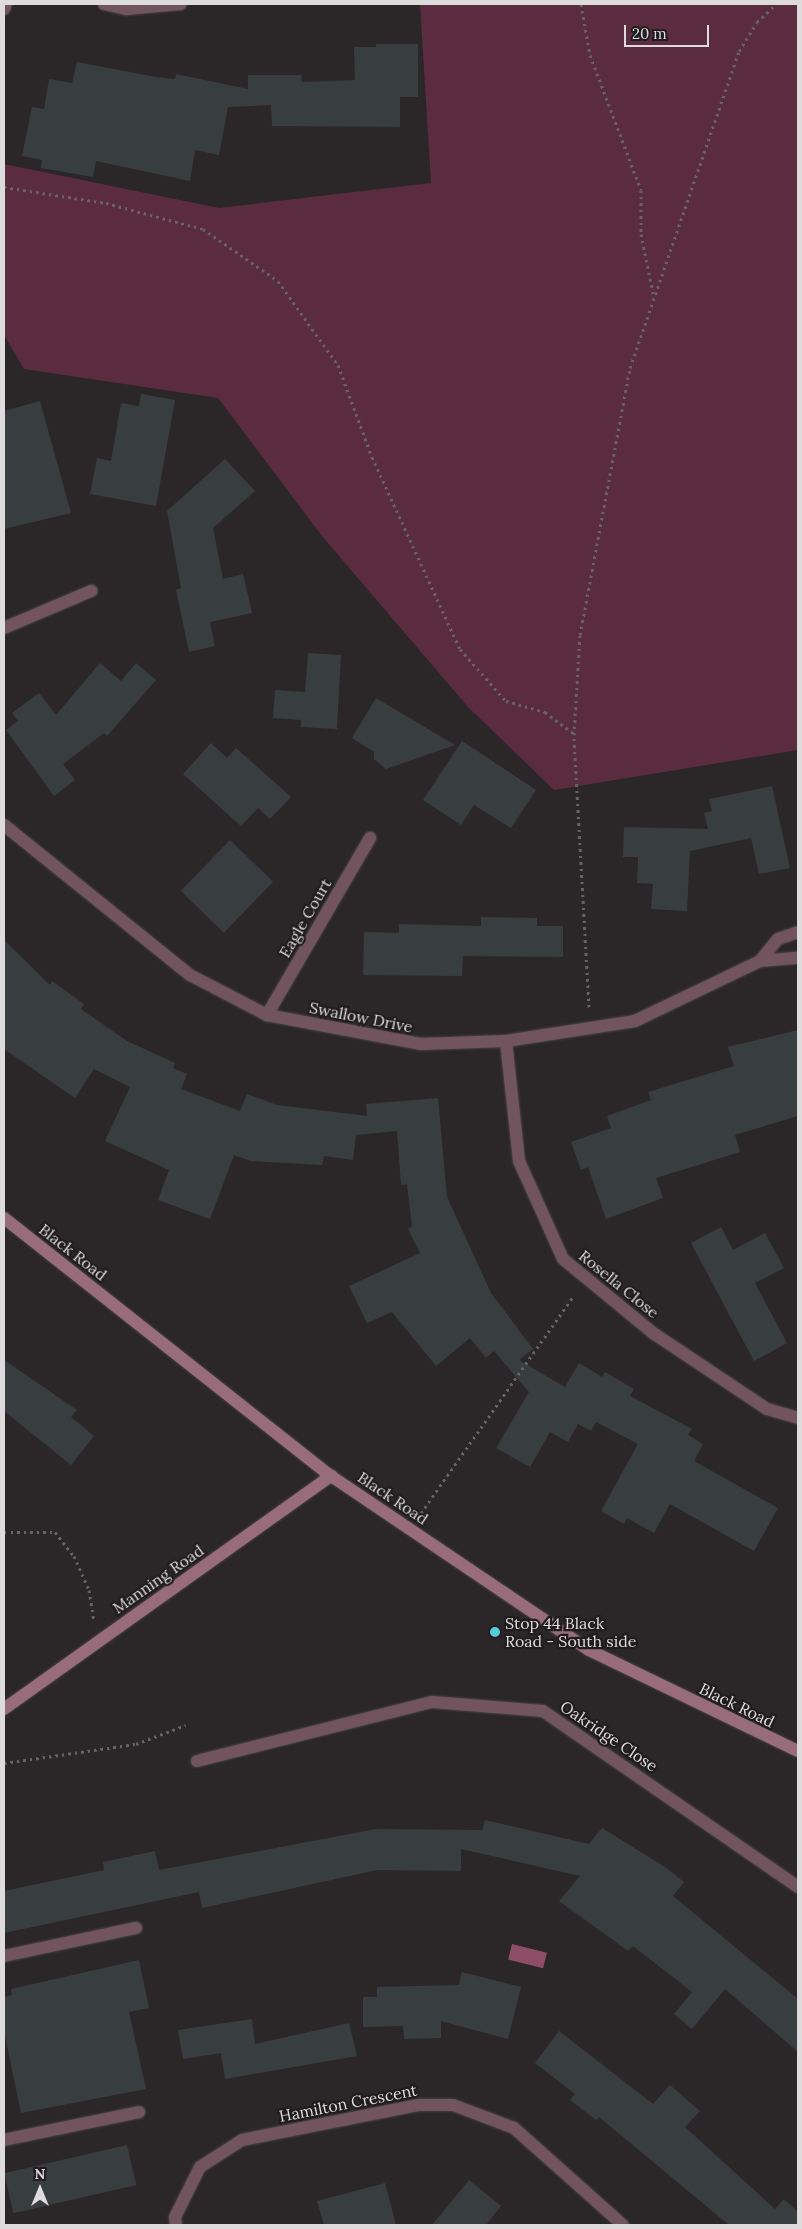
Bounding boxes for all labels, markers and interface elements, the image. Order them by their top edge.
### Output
scale bar [627,15,712,47]
text: 20 m [632,24,667,43]
street label: Eagle Court [275,875,335,961]
street label: Swallow Drive [308,998,414,1036]
street label: Black Road [35,1220,111,1284]
street label: Rosella Close [575,1246,663,1322]
street label: Black Road [354,1467,432,1529]
street label: Manning Road [109,1541,207,1617]
place label: Stop 44 Black Road - South side [505,1613,636,1651]
marker: Stop 44 Black Road - South side [489,1626,501,1638]
street label: Black Road [696,1679,778,1731]
street label: Oakridge Close [557,1696,661,1776]
street label: Hamilton Crescent [277,2080,419,2126]
north arrow [15,2164,65,2214]
text: N [35,2165,45,2183]

